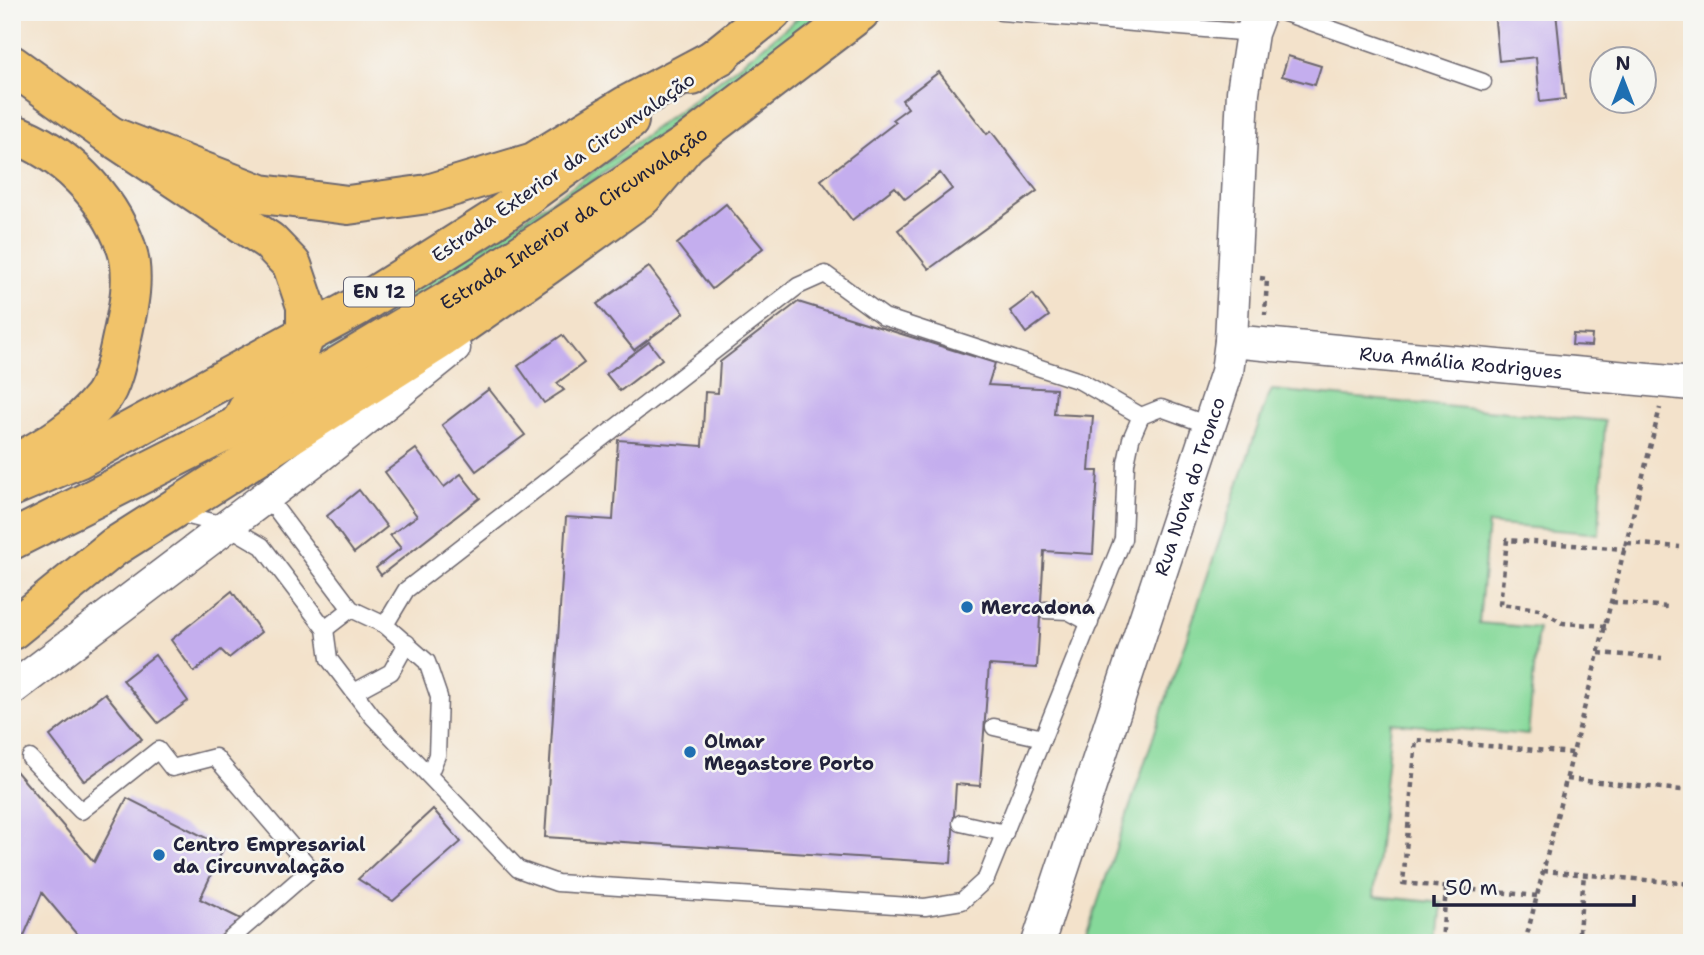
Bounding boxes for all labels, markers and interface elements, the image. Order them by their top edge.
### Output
north arrow [1588,46,1658,116]
text: N [1615,51,1631,76]
street label: Estrada Exterior da Circunvalação [427,67,700,268]
street label: Estrada Interior da Circunvalação [435,121,713,316]
road number: EN 12 [344,278,414,306]
street label: Rua Amália Rodrigues [1358,341,1564,385]
street label: Rua Nova do Tronco [1148,394,1231,579]
place label: Mercadona [981,595,1095,620]
marker: Mercadona [959,599,975,615]
place label: Olmar Megastore Porto [704,729,874,776]
marker: Olmar Megastore Porto [682,744,698,760]
place label: Centro Empresarial da Circunvalação [173,832,366,879]
marker: Centro Empresarial da Circunvalação [151,847,167,863]
scale bar [1434,864,1634,908]
text: 50 m [1445,874,1498,902]

